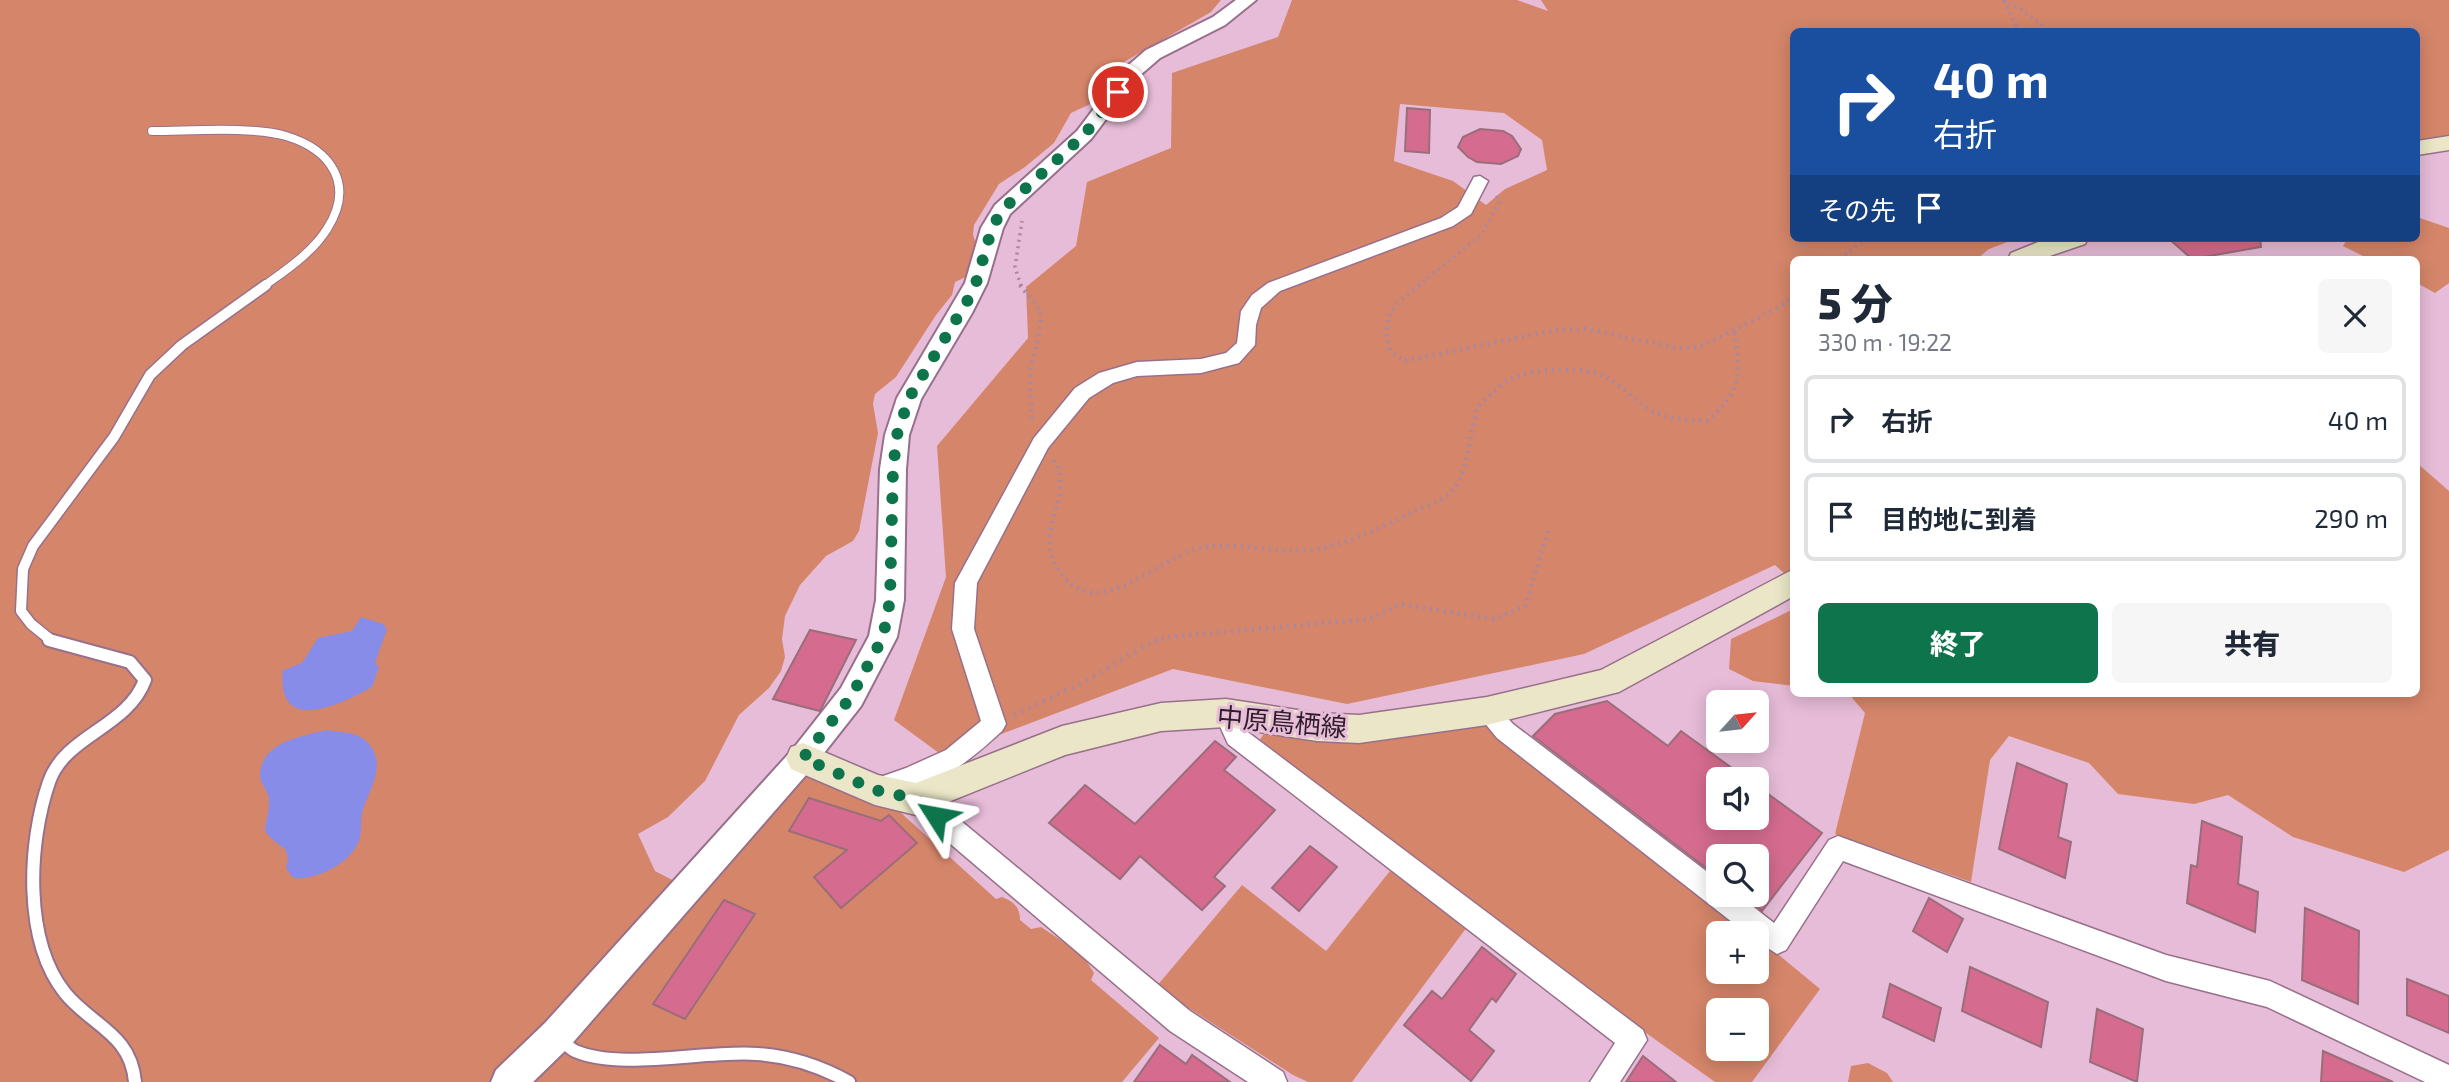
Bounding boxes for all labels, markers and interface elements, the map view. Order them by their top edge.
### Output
text: 40 m [1933,49,2049,108]
icon: right [1818,56,1909,147]
pin [1088,62,1148,122]
icon: arrive [1099,73,1137,111]
text: 右折 [1933,114,1997,152]
icon: arrive [1910,189,1948,227]
text: その先 [1818,194,1896,225]
text: 5 分 [1818,277,1893,327]
button: close [2318,279,2392,353]
text: 330 m · 19:22 [1818,328,1952,356]
icon: right [1822,400,1860,438]
text: 40 m [2328,404,2388,435]
text: 右折 [1881,405,1933,436]
icon: arrive [1822,498,1860,536]
text: 290 m [2314,502,2388,533]
text: 目的地に到着 [1881,503,2037,534]
button: 終了 [1818,603,2098,683]
button: 共有 [2112,603,2392,683]
north arrow [1706,690,1769,752]
map controls [1706,690,1769,1061]
street label: 中原鳥栖線 [1216,700,1348,742]
button: sound [1706,767,1769,830]
position arrow [899,779,973,853]
button: search [1706,844,1769,907]
button: + [1706,921,1769,984]
button: − [1706,998,1769,1061]

